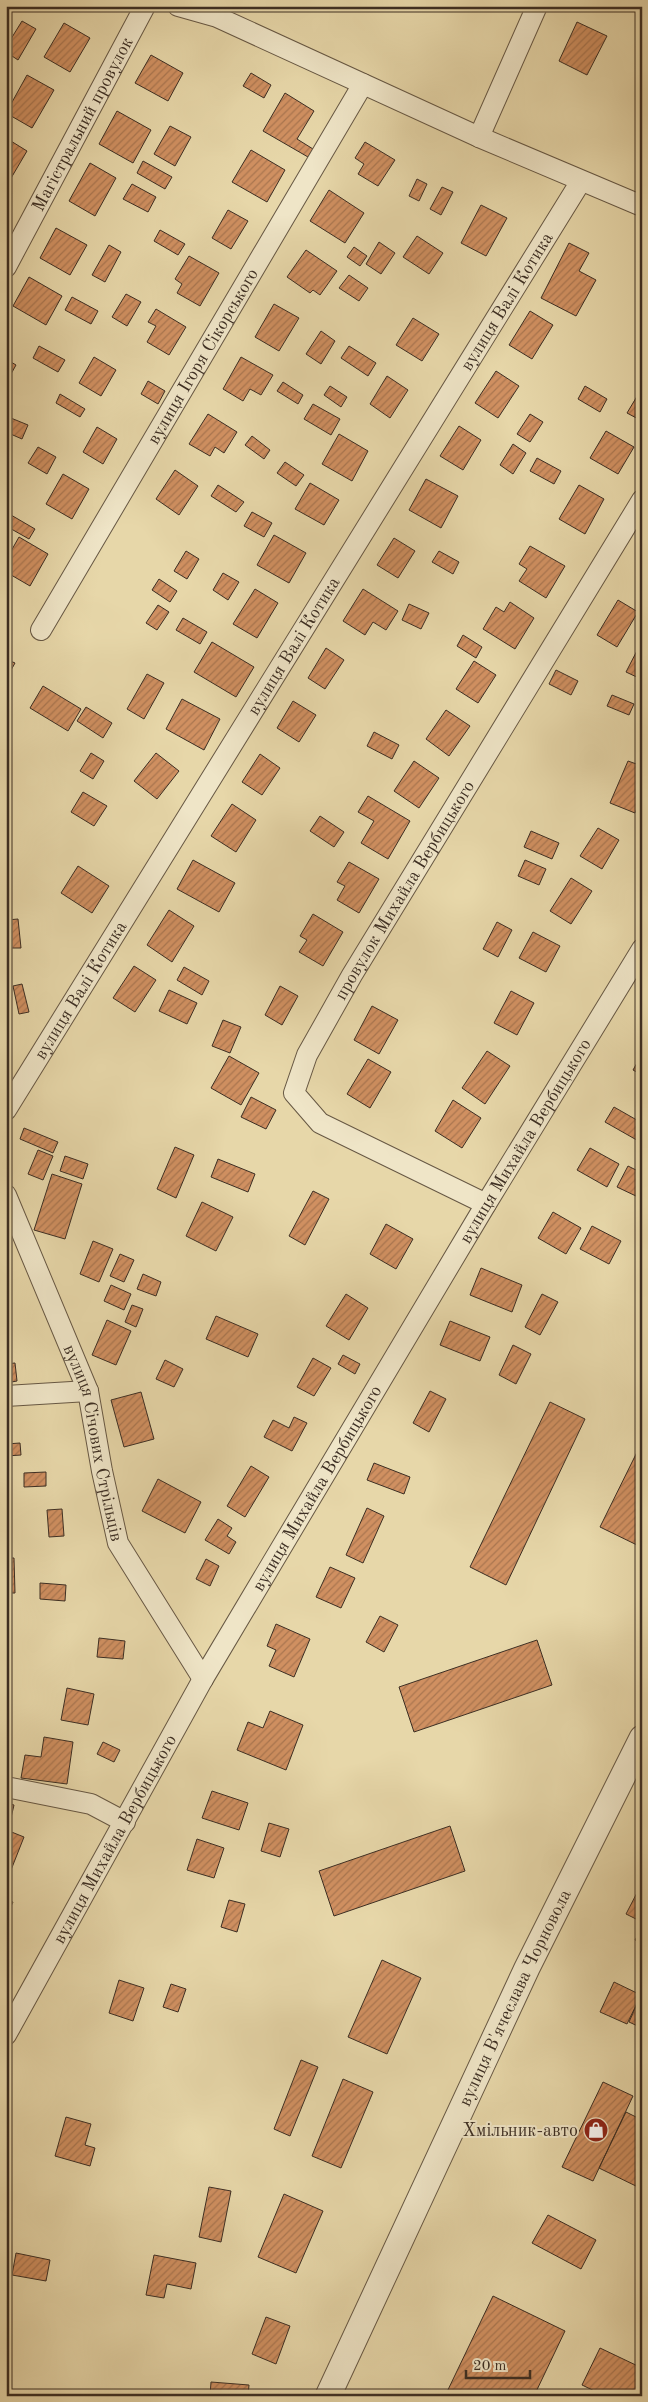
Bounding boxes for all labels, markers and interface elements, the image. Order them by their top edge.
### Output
street label: Магістральний провулок [29,34,137,215]
street label: вулиця Валі Котика [458,230,557,374]
street label: вулиця Ігоря Сікорського [145,266,262,447]
street label: вулиця Валі Котика [245,574,344,718]
street label: провулок Михайла Вербицького [332,778,478,1003]
street label: вулиця Валі Котика [32,918,131,1063]
street label: вулиця Михайла Вербицького [457,1036,595,1247]
street label: вулиця Січових Стрільців [60,1342,125,1543]
street label: вулиця Михайла Вербицького [249,1383,386,1595]
street label: вулиця Михайла Вербицького [50,1732,180,1947]
street label: вулиця В'ячеслава Чорновола [456,1887,575,2109]
shop icon: Хмільник-авто [583,2117,609,2143]
place label: Хмільник-авто [463,2122,578,2140]
scale bar [466,2347,529,2379]
text: 20 m [473,2359,507,2374]

